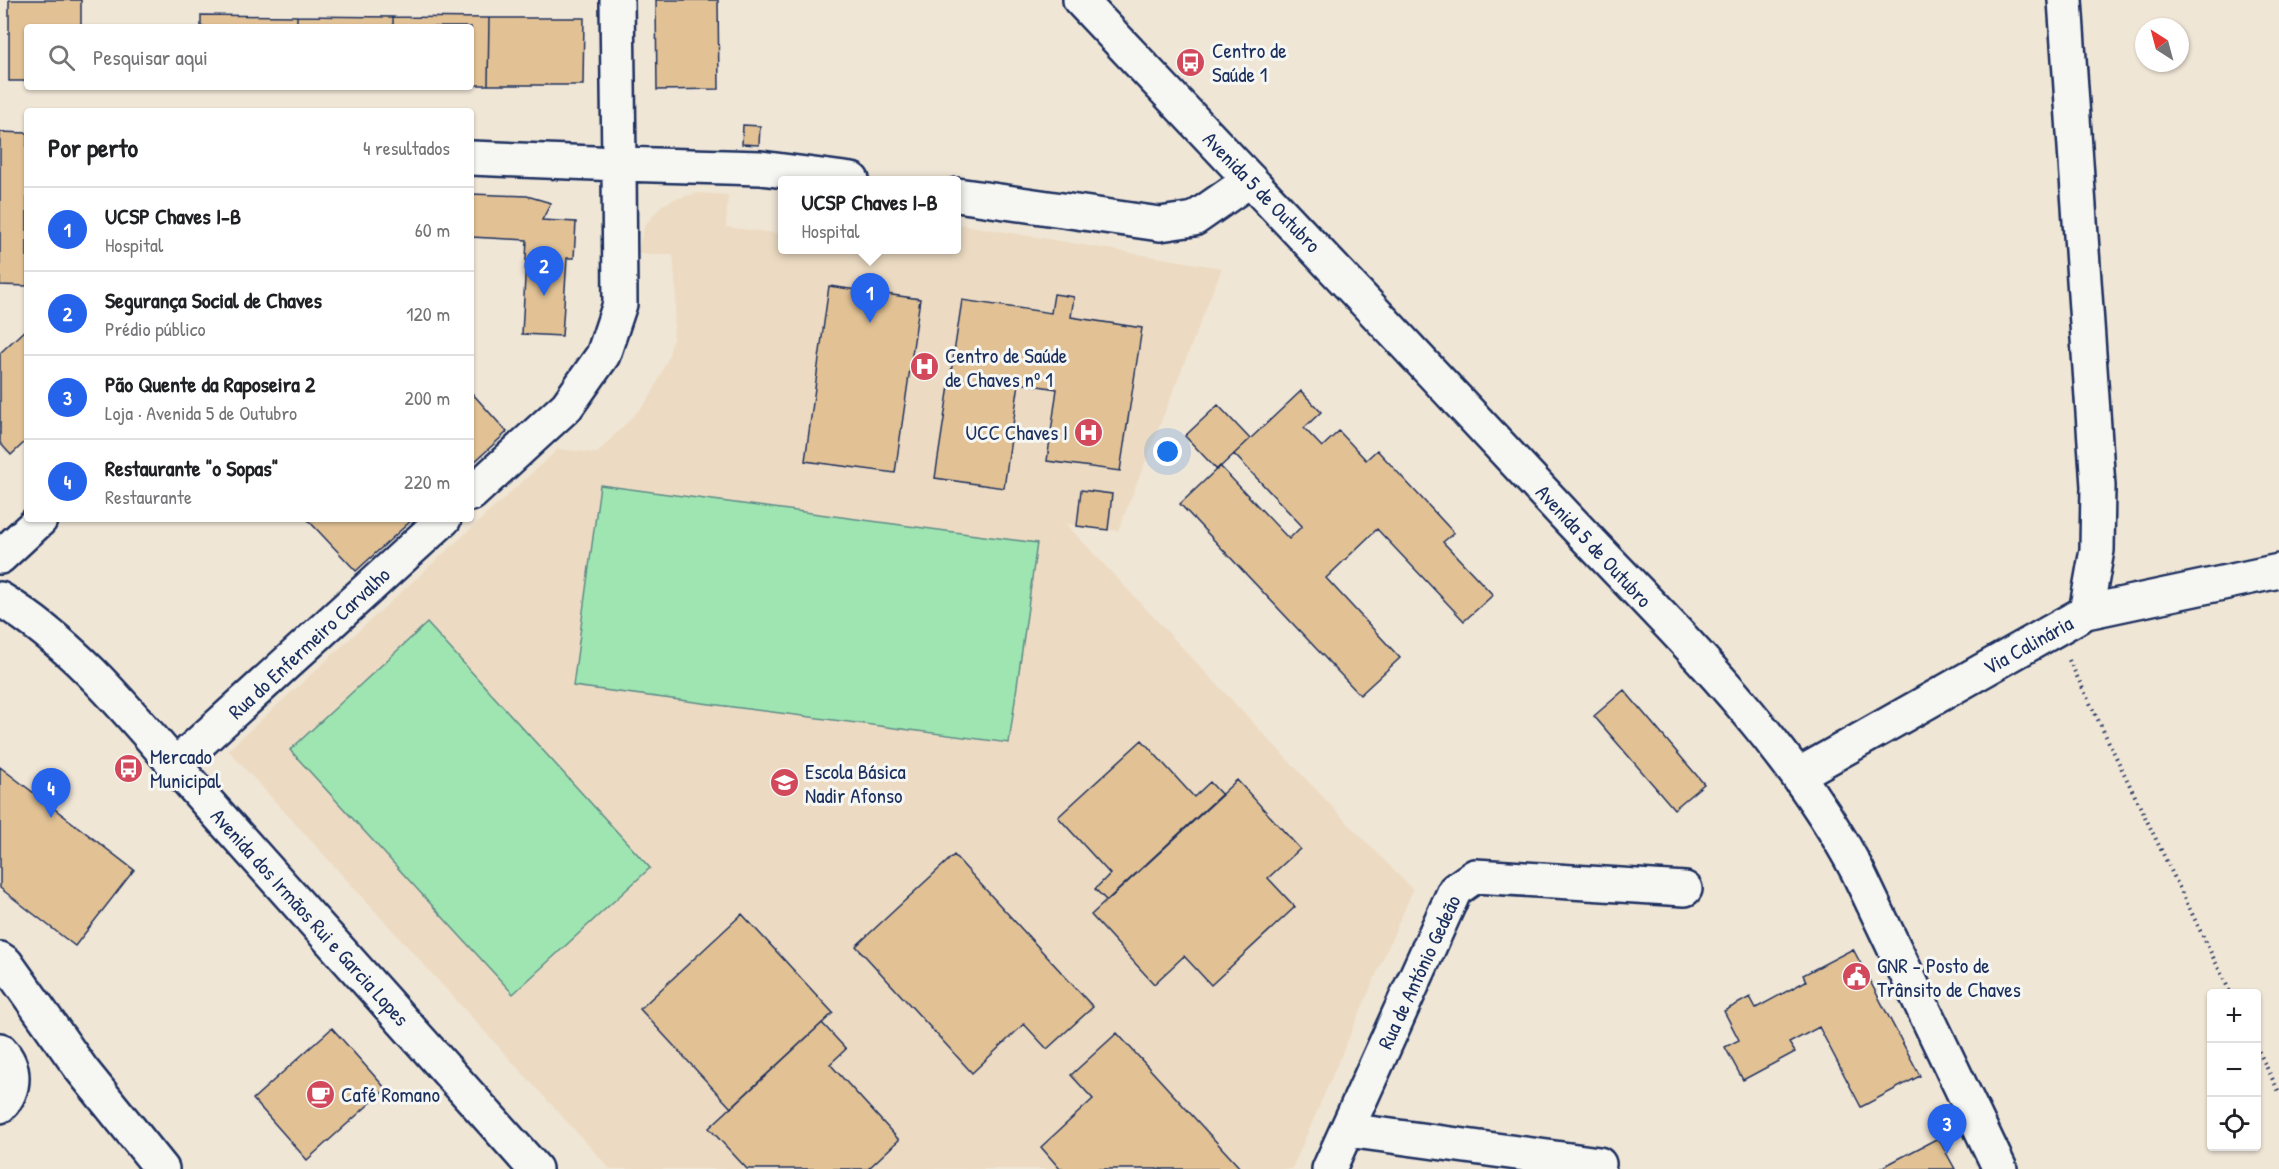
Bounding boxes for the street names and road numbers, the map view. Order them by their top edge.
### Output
street label: Avenida 5 de Outubro [1197,125,1327,259]
street label: Avenida 5 de Outubro [1529,478,1659,614]
street label: Rua do Enfermeiro Carvalho [222,560,396,726]
street label: Via Calinária [1978,608,2078,682]
street label: Avenida dos Irmãos Rui e Garcia Lopes [204,802,416,1032]
street label: Rua de António Gedeão [1371,890,1467,1054]

